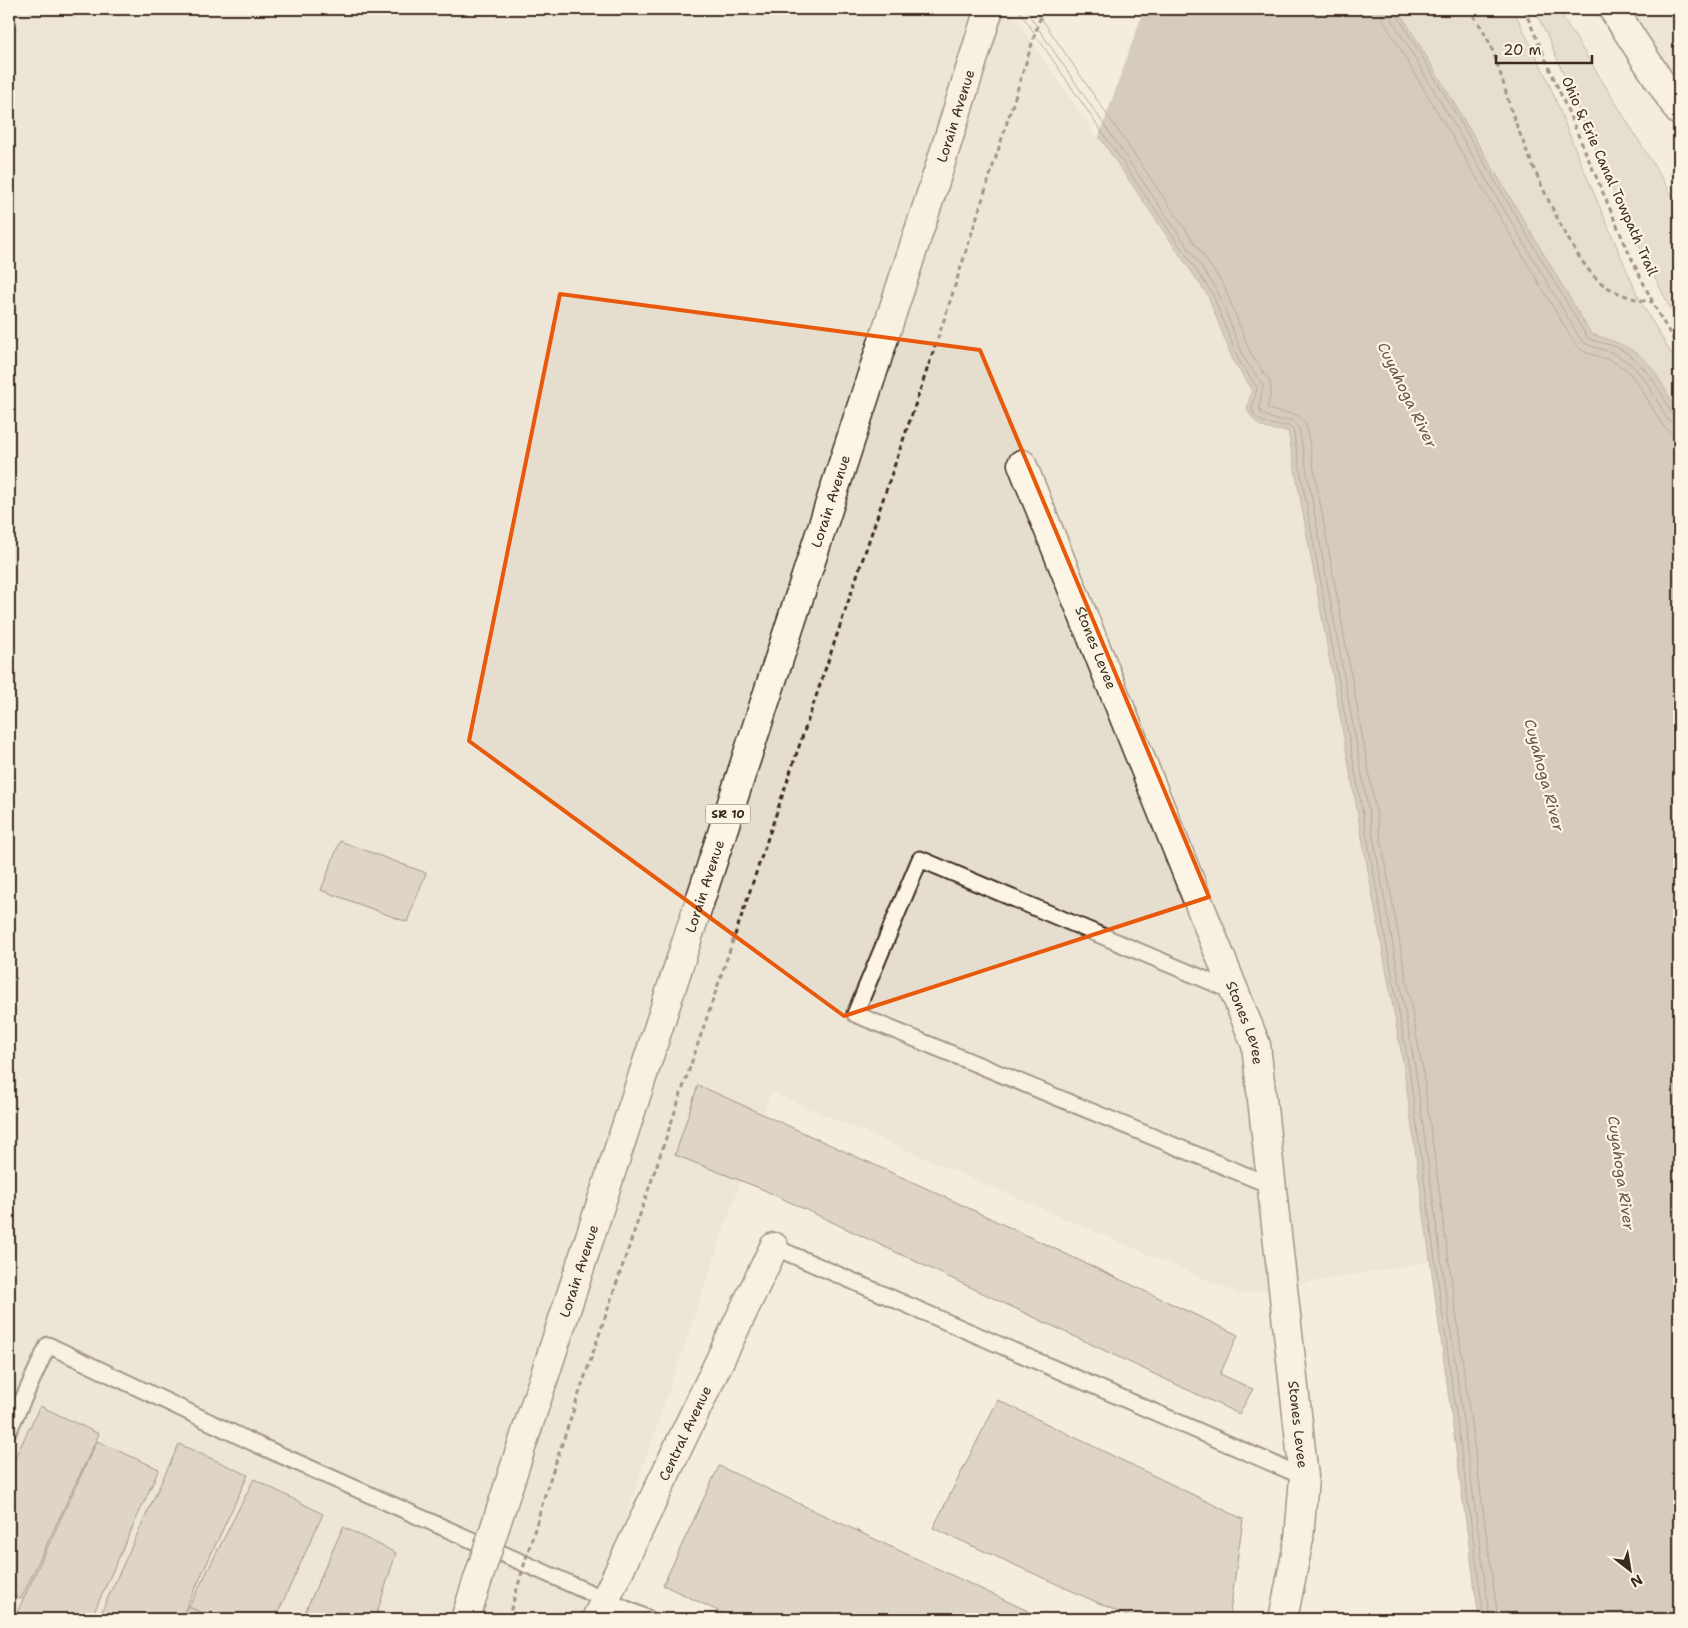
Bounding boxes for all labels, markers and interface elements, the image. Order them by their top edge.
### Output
scale bar [1496,32,1592,64]
text: 20 m [1503,40,1542,60]
street label: Lorain Avenue [932,67,979,165]
street label: Ohio & Erie Canal Towpath Trail [1558,73,1663,279]
water label: Cuyahoga River [1373,339,1442,452]
street label: Lorain Avenue [807,452,854,550]
street label: Stones Levee [1071,604,1121,692]
water label: Cuyahoga River [1519,717,1569,834]
road number: SR 10 [706,804,750,824]
street label: Lorain Avenue [681,837,728,935]
street label: Stones Levee [1222,978,1267,1066]
water label: Cuyahoga River [1603,1114,1639,1232]
street label: Lorain Avenue [555,1222,602,1320]
street label: Stones Levee [1284,1380,1312,1469]
street label: Central Avenue [655,1383,715,1484]
north arrow [1606,1546,1656,1596]
text: N [1627,1571,1646,1592]

